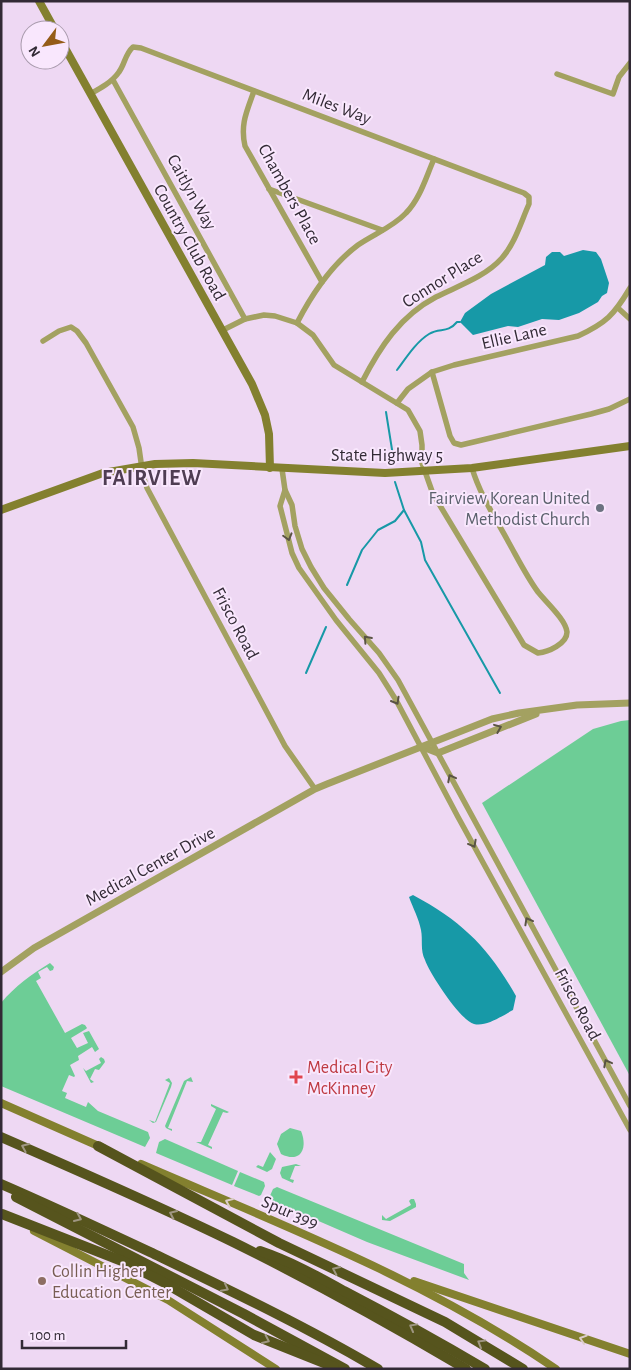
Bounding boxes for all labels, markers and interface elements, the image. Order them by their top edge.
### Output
north arrow [20,20,70,70]
text: N [26,44,43,59]
street label: Miles Way [300,86,374,128]
street label: Chambers Place [254,141,324,248]
street label: Caitlyn Way [163,152,219,233]
street label: Country Club Road [150,181,228,304]
street label: Connor Place [399,248,486,312]
street label: Ellie Lane [480,321,549,353]
street label: State Highway 5 [331,447,443,465]
district label: FAIRVIEW [102,467,202,489]
place label: Fairview Korean United Methodist Church [428,490,590,529]
marker: Fairview Korean United Methodist Church [594,502,606,514]
one-way arrow [282,533,293,541]
street label: Frisco Road [209,585,261,662]
one-way arrow [364,636,373,645]
one-way arrow [390,695,400,704]
one-way arrow [493,724,502,735]
one-way arrow [447,774,457,783]
street label: Medical Center Drive [83,824,218,910]
one-way arrow [466,839,476,848]
one-way arrow [525,917,535,926]
street label: Frisco Road [551,966,603,1043]
place label: Medical City McKinney [307,1059,393,1098]
one-way arrow [603,1059,613,1068]
marker: Medical City McKinney [289,1070,303,1084]
one-way arrow [21,1143,30,1154]
street label: Spur 399 [259,1193,321,1233]
one-way arrow [225,1197,233,1207]
one-way arrow [169,1210,178,1221]
one-way arrow [73,1211,82,1222]
place label: Collin Higher Education Center [52,1263,171,1302]
one-way arrow [332,1266,341,1276]
marker: Collin Higher Education Center [36,1275,48,1287]
one-way arrow [220,1282,229,1292]
scale bar [22,1318,126,1350]
one-way arrow [409,1323,418,1333]
text: 100 m [30,1328,65,1343]
one-way arrow [261,1334,270,1345]
one-way arrow [580,1334,588,1344]
one-way arrow [478,1340,487,1350]

